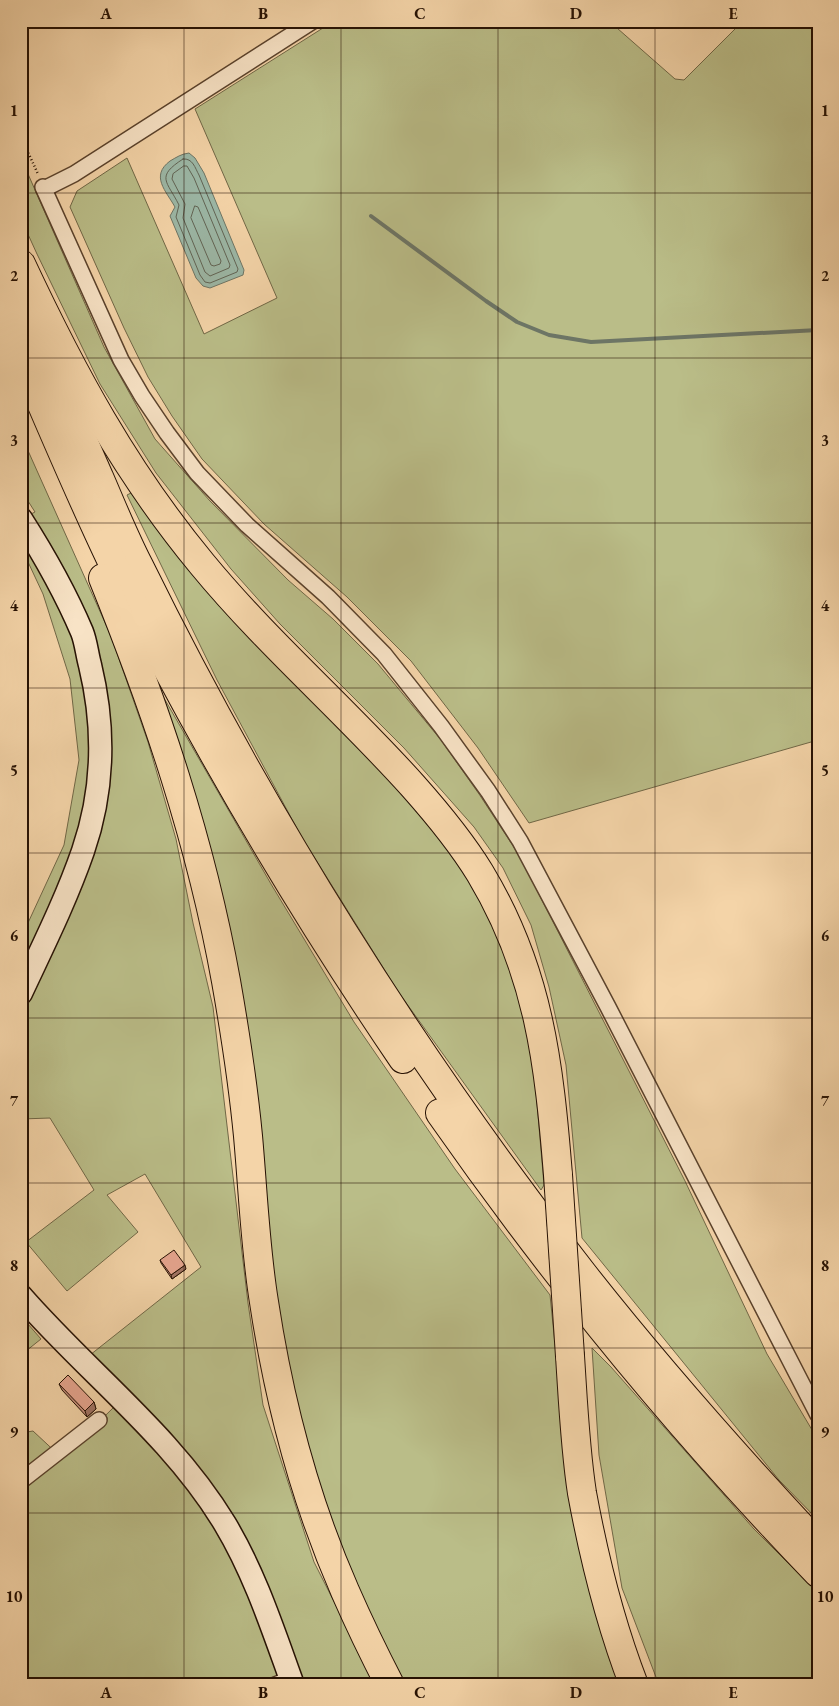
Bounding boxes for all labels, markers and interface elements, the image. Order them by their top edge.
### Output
text: A [99,3,112,24]
text: B [258,3,268,24]
text: C [414,3,426,24]
text: D [570,3,582,24]
text: E [728,3,738,24]
text: 1 [10,100,18,121]
text: 1 [821,100,829,121]
text: 2 [10,265,19,286]
text: 2 [821,265,830,286]
text: 3 [10,430,18,451]
text: 3 [821,430,829,451]
text: 4 [10,595,19,616]
text: 4 [821,595,830,616]
text: 5 [10,760,18,781]
text: 5 [821,760,829,781]
text: 6 [10,925,19,946]
text: 6 [821,925,830,946]
text: 7 [10,1090,19,1111]
text: 7 [821,1090,830,1111]
text: 8 [10,1255,18,1276]
text: 8 [821,1255,829,1276]
text: 9 [10,1421,19,1442]
text: 9 [821,1421,830,1442]
text: 10 [6,1586,23,1607]
text: 10 [817,1586,834,1607]
text: A [99,1682,112,1703]
text: B [258,1682,268,1703]
text: C [414,1682,426,1703]
text: D [570,1682,582,1703]
text: E [728,1682,738,1703]

